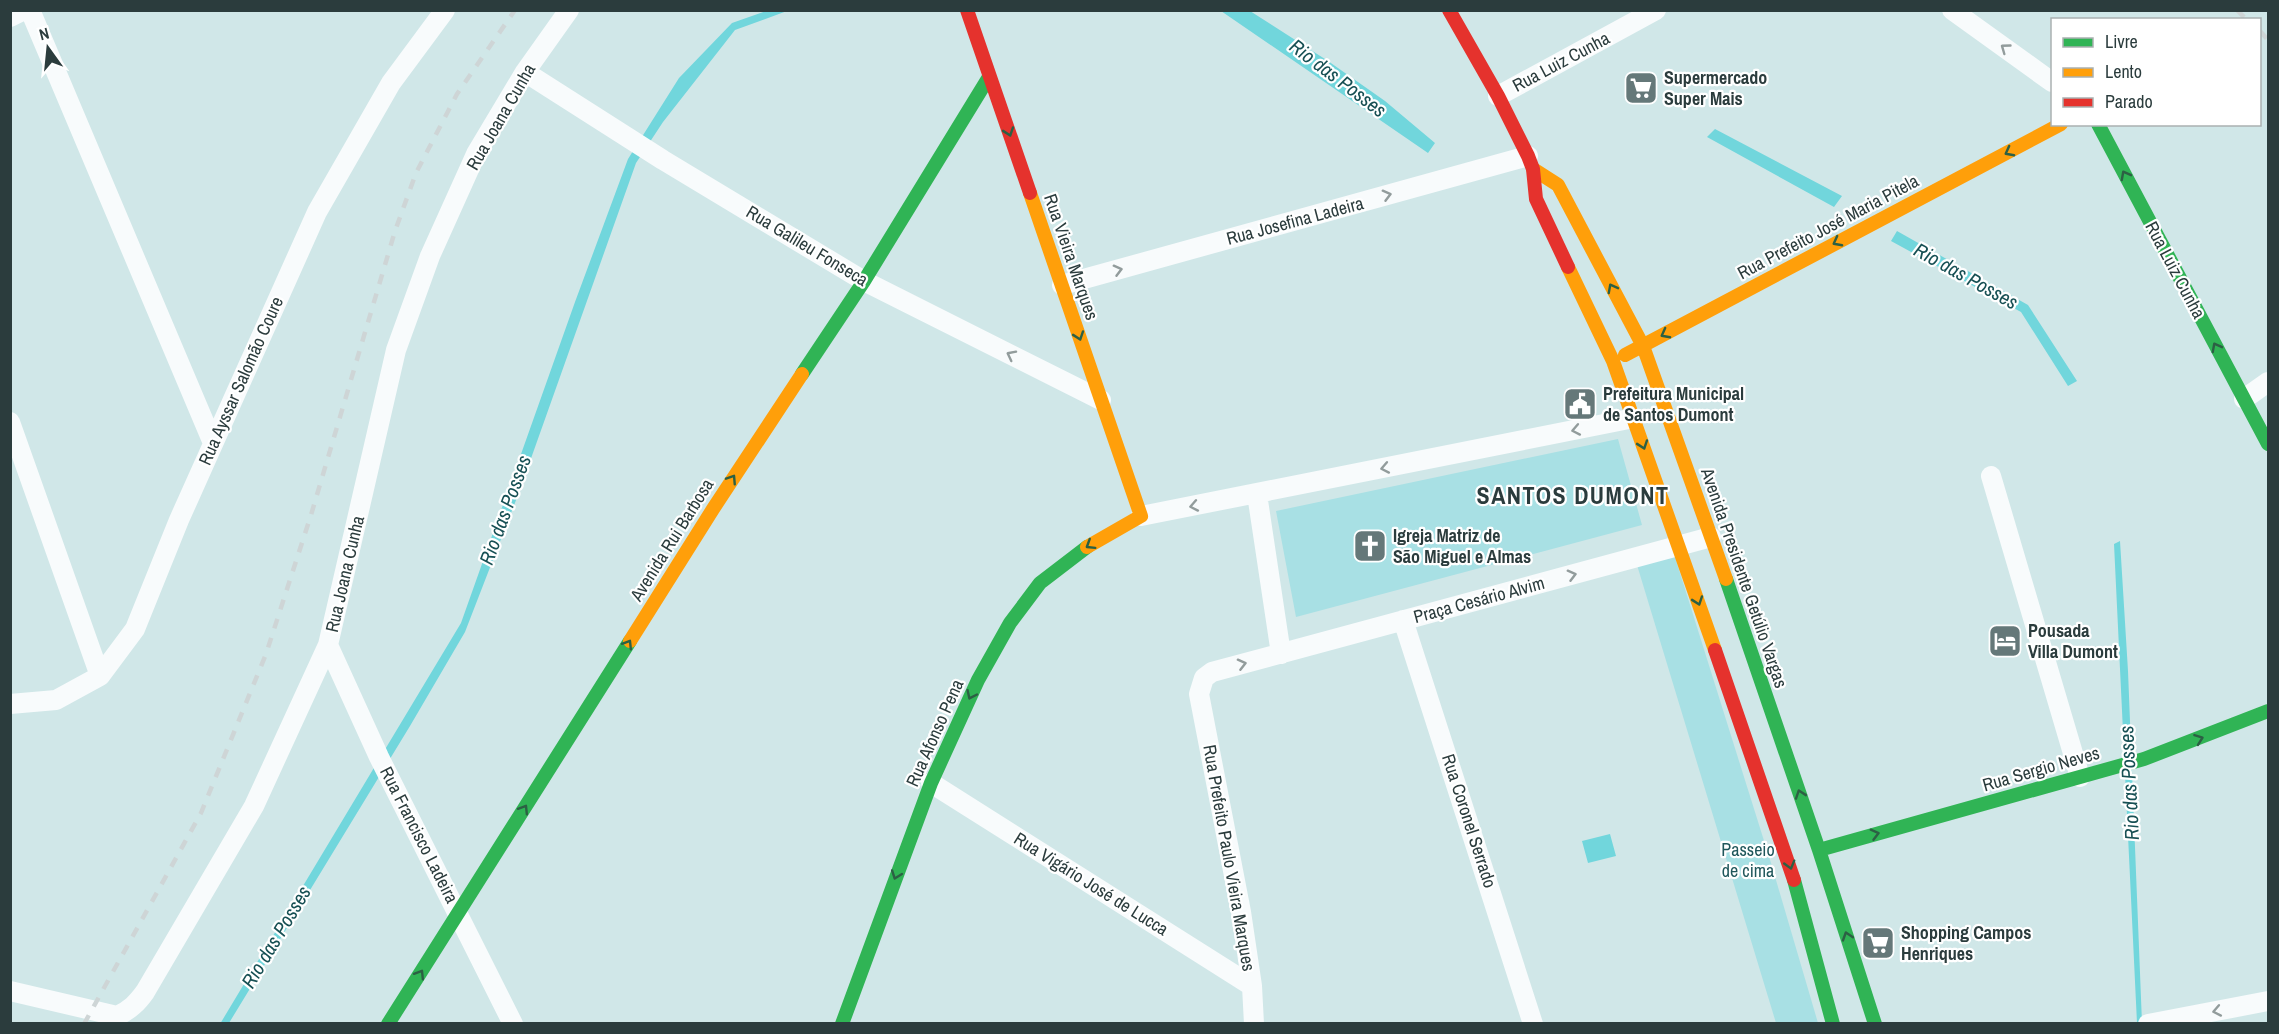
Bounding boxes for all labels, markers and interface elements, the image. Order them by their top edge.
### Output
north arrow [18,18,78,78]
legend [2051,18,2261,126]
text: N [37,22,52,45]
street label: Rua Luiz Cunha [1508,25,1614,98]
text: Livre [2105,29,2138,54]
water label: Rio das Posses [1284,32,1392,123]
one-way arrow [2001,44,2012,55]
street label: Rua Joana Cunha [460,59,541,175]
text: Lento [2105,59,2142,84]
place label: Supermercado Super Mais [1664,65,1767,111]
supermarket icon: Supermercado Super Mais [1623,70,1659,106]
text: Parado [2105,89,2153,114]
one-way arrow [1001,126,1014,137]
one-way arrow [2004,144,2015,156]
street label: Rua Prefeito José Maria Pitela [1733,168,1923,285]
one-way arrow [2121,171,2132,181]
street label: Rua Vieira Marques [1038,190,1105,323]
street label: Rua Josefina Ladeira [1223,190,1366,251]
one-way arrow [1382,190,1392,203]
street label: Rua Galileu Fonseca [742,199,873,292]
street label: Rua Luiz Cunha [2139,217,2212,323]
one-way arrow [1832,235,1843,246]
water label: Rio das Posses [1909,236,2023,315]
one-way arrow [1112,265,1123,277]
one-way arrow [1608,284,1620,295]
street label: Rua Ayssar Salomão Coure [192,293,289,469]
one-way arrow [1660,327,1671,338]
one-way arrow [1072,330,1084,341]
one-way arrow [2212,343,2223,353]
one-way arrow [1007,351,1018,362]
place label: Prefeitura Municipal de Santos Dumont [1603,381,1744,427]
public building icon: Prefeitura Municipal de Santos Dumont [1562,386,1598,422]
one-way arrow [1572,423,1582,436]
one-way arrow [1636,439,1649,450]
water label: Rio das Posses [472,451,537,568]
one-way arrow [1381,461,1391,474]
street label: Avenida Presidente Getúlio Vargas [1695,464,1794,691]
street label: Avenida Rui Barbosa [623,474,719,607]
one-way arrow [725,475,736,486]
district label: SANTOS DUMONT [1477,479,1670,511]
one-way arrow [1189,499,1199,512]
street label: Rua Joana Cunha [319,513,370,635]
place label: Igreja Matriz de São Miguel e Almas [1393,523,1531,569]
church icon: Igreja Matriz de São Miguel e Almas [1352,528,1388,564]
one-way arrow [1086,538,1096,550]
one-way arrow [1567,569,1577,582]
street label: Praça Cesário Alvim [1411,570,1547,629]
one-way arrow [1691,595,1704,606]
place label: Pousada Villa Dumont [2028,618,2118,664]
hotel icon: Pousada Villa Dumont [1987,623,2023,659]
one-way arrow [620,640,632,650]
one-way arrow [1236,659,1247,671]
street label: Rua Afonso Pena [900,675,969,790]
one-way arrow [967,689,979,700]
water label: Rio das Posses [2112,725,2145,841]
one-way arrow [2193,733,2204,746]
street label: Rua Sergio Neves [1979,740,2102,797]
street label: Rua Prefeito Paulo Vieira Marques [1197,743,1262,973]
street label: Rua Coronel Serrado [1436,751,1503,891]
street label: Rua Francisco Ladeira [374,762,465,907]
one-way arrow [1794,789,1807,800]
one-way arrow [516,805,528,815]
street label: Rua Vigário José de Lucca [1009,826,1173,941]
one-way arrow [1869,829,1880,841]
park label: Passeio de cima [1721,837,1775,883]
one-way arrow [1783,859,1795,870]
one-way arrow [891,870,904,880]
water label: Rio das Posses [234,881,317,993]
place label: Shopping Campos Henriques [1901,920,2031,966]
supermarket icon: Shopping Campos Henriques [1860,925,1896,961]
one-way arrow [1841,931,1854,942]
one-way arrow [412,970,424,980]
one-way arrow [2212,1004,2222,1017]

